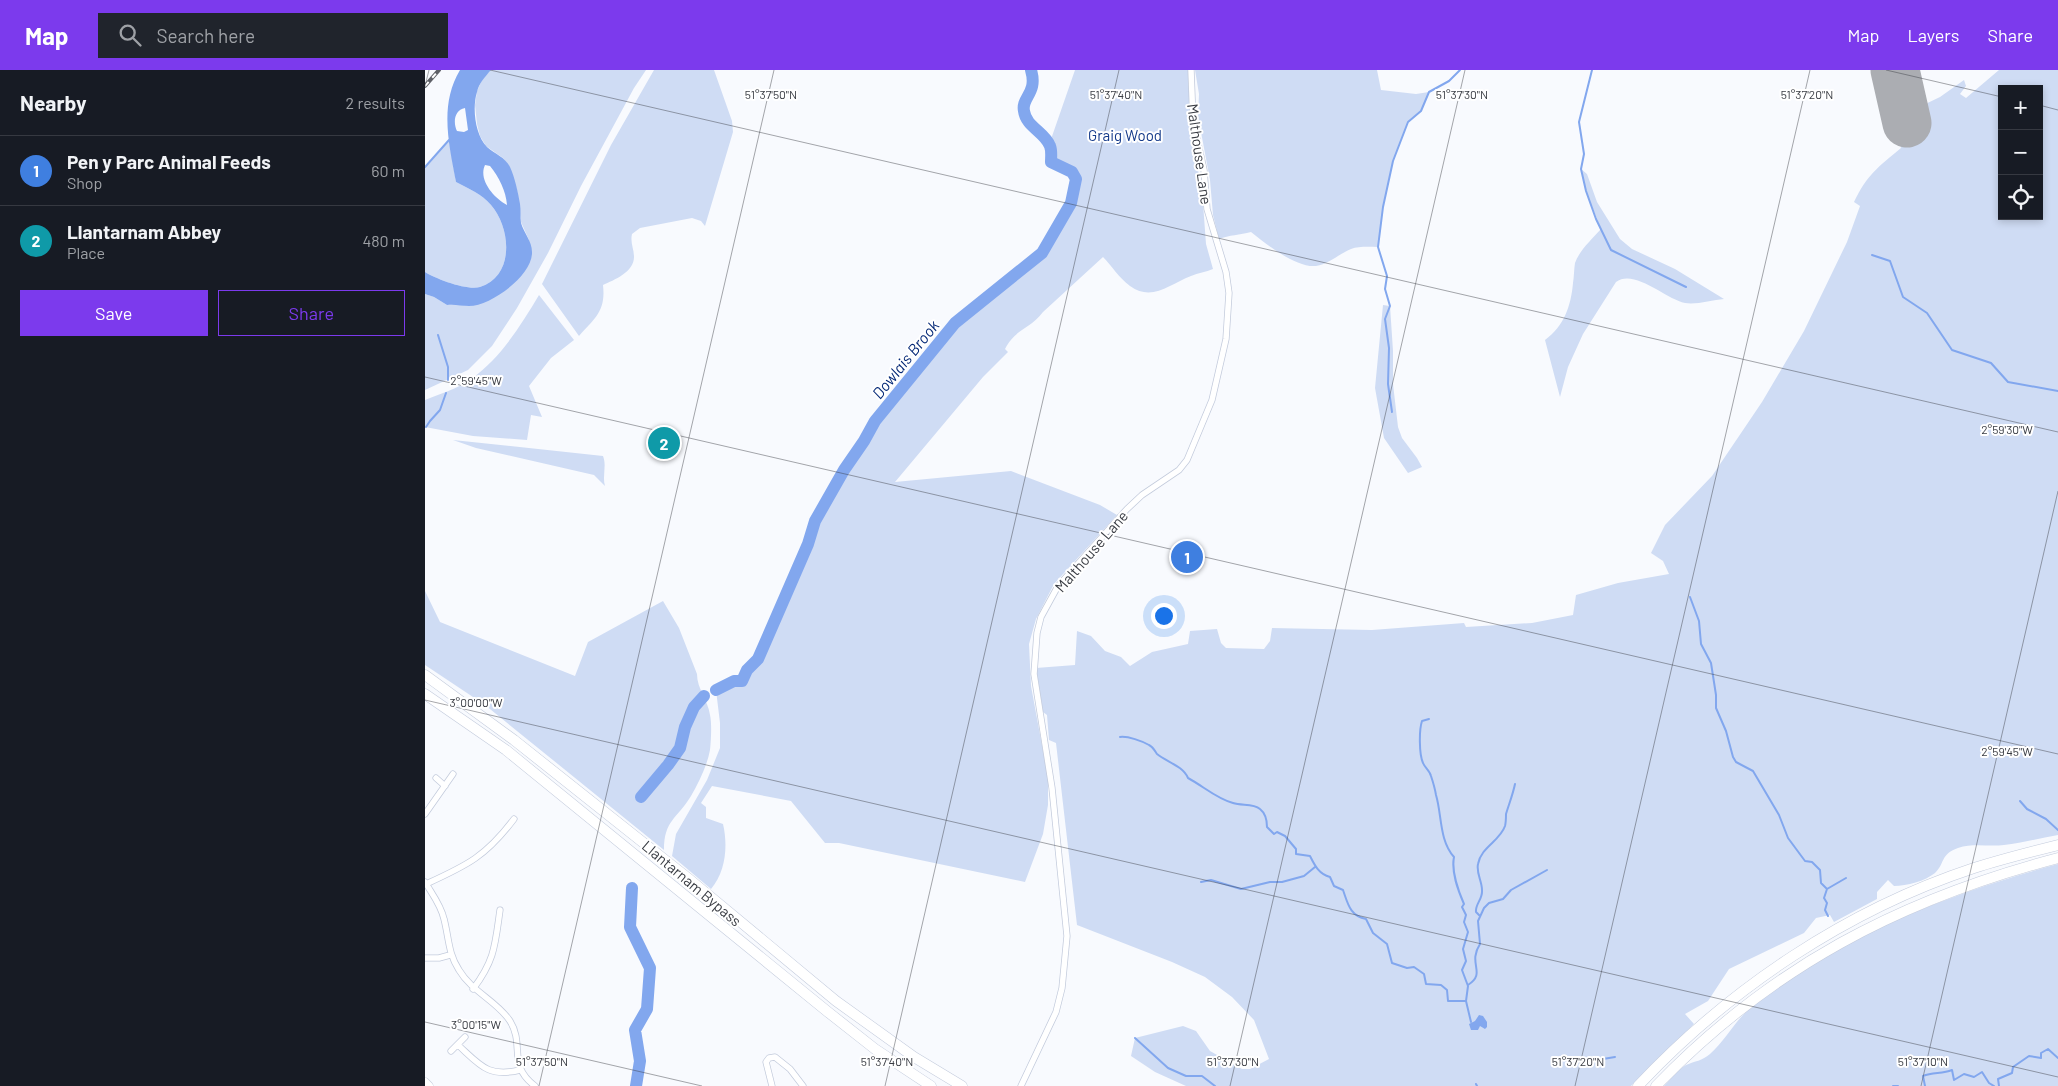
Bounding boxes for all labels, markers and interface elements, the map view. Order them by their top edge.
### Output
search box [98,13,448,58]
text: Map [25,21,68,50]
icon: search [116,21,144,49]
text: Search here [156,24,255,47]
text: Map [1847,24,1879,46]
text: Layers [1907,24,1960,46]
text: Share [1988,24,2033,46]
map controls [1998,85,2043,220]
button: + [1998,85,2043,130]
text: 51°37'50"N [745,87,797,101]
text: 51°37'40"N [1090,87,1142,101]
text: 51°37'30"N [1436,87,1488,101]
text: 51°37'20"N [1781,87,1833,101]
text: Nearby [20,90,86,115]
text: 2 results [346,93,405,112]
street label: Malthouse Lane [1184,102,1216,206]
park label: Graig Wood [1088,126,1162,144]
button: − [1998,130,2043,175]
text: Pen y Parc Animal Feeds [67,150,271,173]
text: 1 [33,161,39,180]
text: 60 m [371,161,405,180]
text: Shop [67,173,102,192]
button: locate [1998,175,2043,220]
text: Llantarnam Abbey [67,220,221,243]
text: 2 [32,231,40,250]
text: 480 m [362,231,405,250]
text: Place [67,243,105,262]
button: Save [20,290,208,336]
button: Share [218,290,405,336]
water label: Dowlais Brook [868,316,943,402]
text: 2°59'45"W [450,373,502,387]
text: 2°59'30"W [1981,422,2033,436]
pin: 2 [648,424,680,462]
street label: Malthouse Lane [1051,507,1131,595]
pin: 1 [1171,538,1203,576]
your location [1151,603,1177,629]
text: 3°00'00"W [449,695,503,709]
text: 2°59'45"W [1981,744,2033,758]
street label: Llantarnam Bypass [639,836,745,930]
text: 3°00'15"W [451,1017,501,1031]
text: 51°37'50"N [516,1054,568,1068]
text: 51°37'40"N [861,1054,913,1068]
text: 51°37'30"N [1207,1054,1259,1068]
text: 51°37'20"N [1552,1054,1604,1068]
text: 51°37'10"N [1898,1054,1948,1068]

